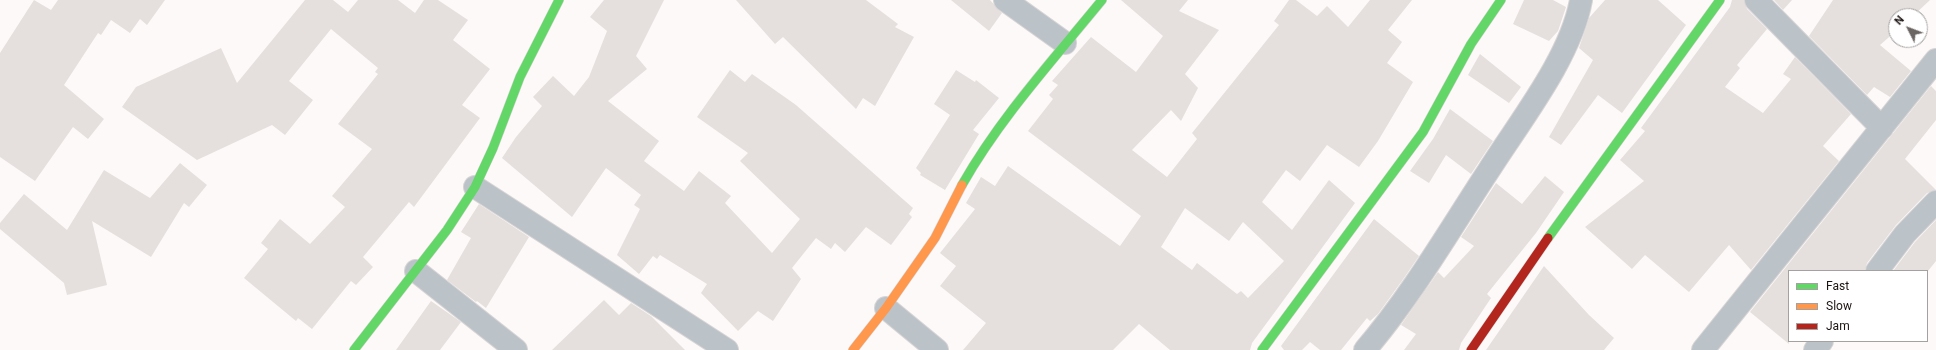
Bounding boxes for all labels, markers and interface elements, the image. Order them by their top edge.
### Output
north arrow [1888,8,1928,48]
text: N [1892,13,1907,28]
legend [1788,270,1928,342]
text: Fast [1826,279,1849,293]
text: Slow [1826,299,1852,313]
text: Jam [1826,319,1850,333]

